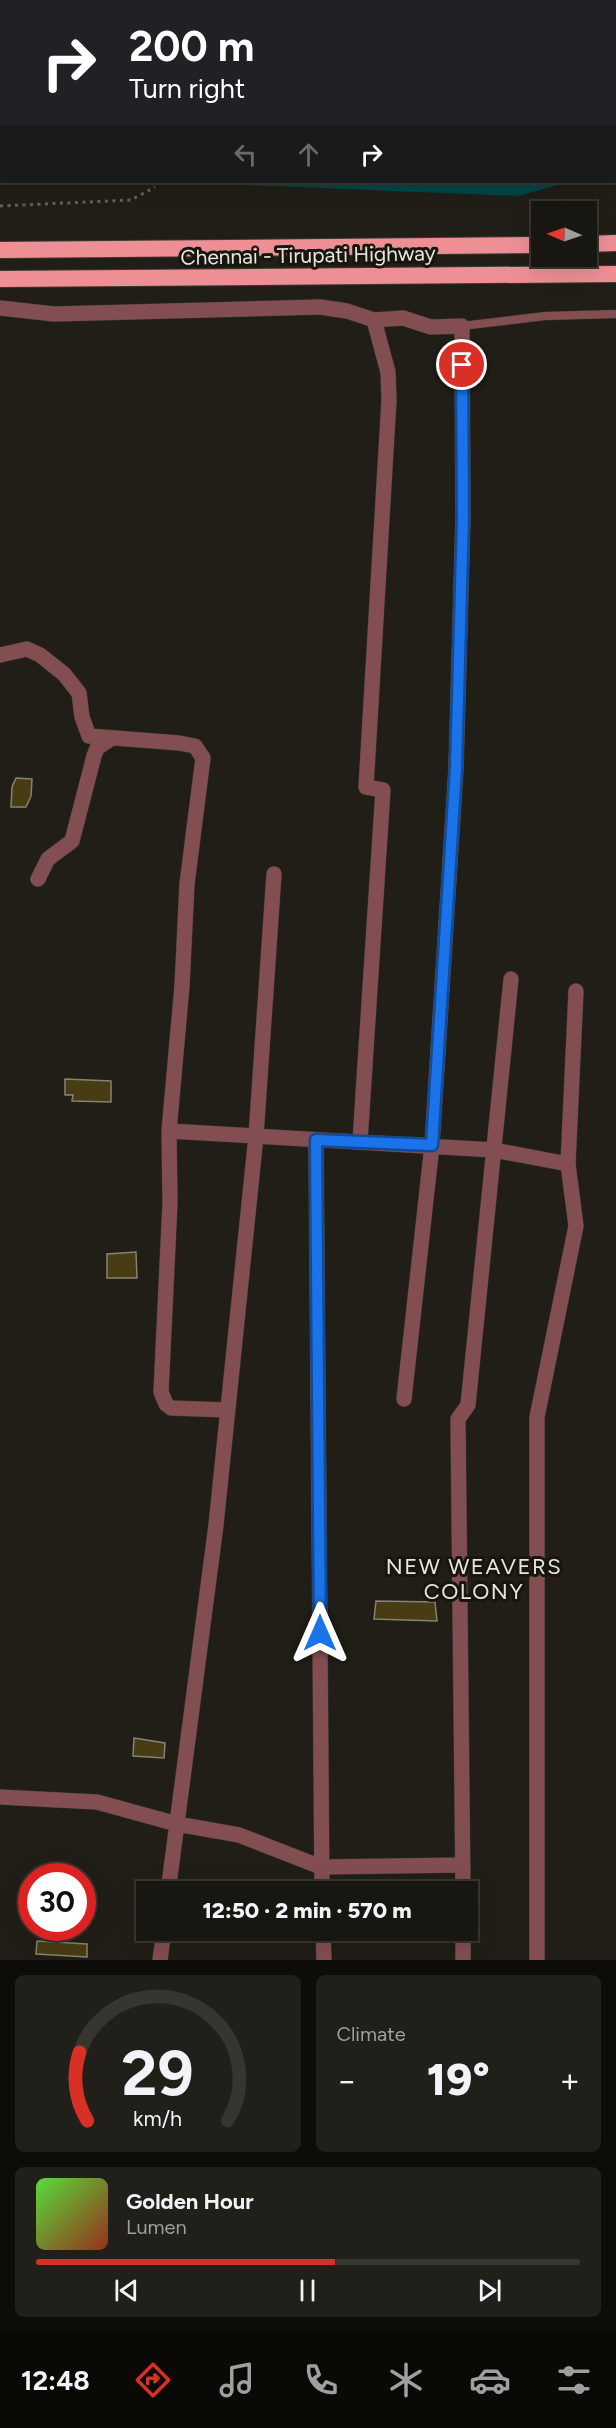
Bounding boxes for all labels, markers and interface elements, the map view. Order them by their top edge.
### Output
text: 200 m [129,21,254,72]
icon: right [30,24,108,102]
text: Turn right [129,72,245,105]
icon: left [229,138,262,171]
icon: ahead [292,138,325,171]
icon: right [355,138,388,171]
north arrow [531,201,597,267]
map controls [531,201,597,267]
street label: Chennai - Tirupati Highway [180,240,436,270]
pin [436,339,487,390]
icon: arrive [445,348,478,381]
district label: NEW WEAVERS COLONY [386,1553,562,1605]
position arrow [288,1601,352,1665]
speed limit sign: 30 [18,1863,96,1941]
text: 12:50 · 2 min · 570 m [202,1897,412,1924]
text: Climate [337,2022,406,2046]
text: 29 [122,2036,194,2111]
text: 19° [427,2052,490,2106]
text: − [337,2061,357,2100]
text: + [559,2061,580,2100]
text: km/h [133,2106,182,2131]
text: Golden Hour [126,2188,254,2215]
text: Lumen [126,2215,187,2239]
icon: previous [110,2274,143,2307]
icon: pause [291,2274,324,2307]
icon: next [473,2274,506,2307]
icon: directions [132,2359,174,2401]
icon: music [216,2359,258,2401]
icon: phone [300,2359,342,2401]
icon: climate [385,2359,427,2401]
icon: car [469,2359,511,2401]
icon: filters [553,2359,595,2401]
text: 12:48 [21,2364,90,2397]

